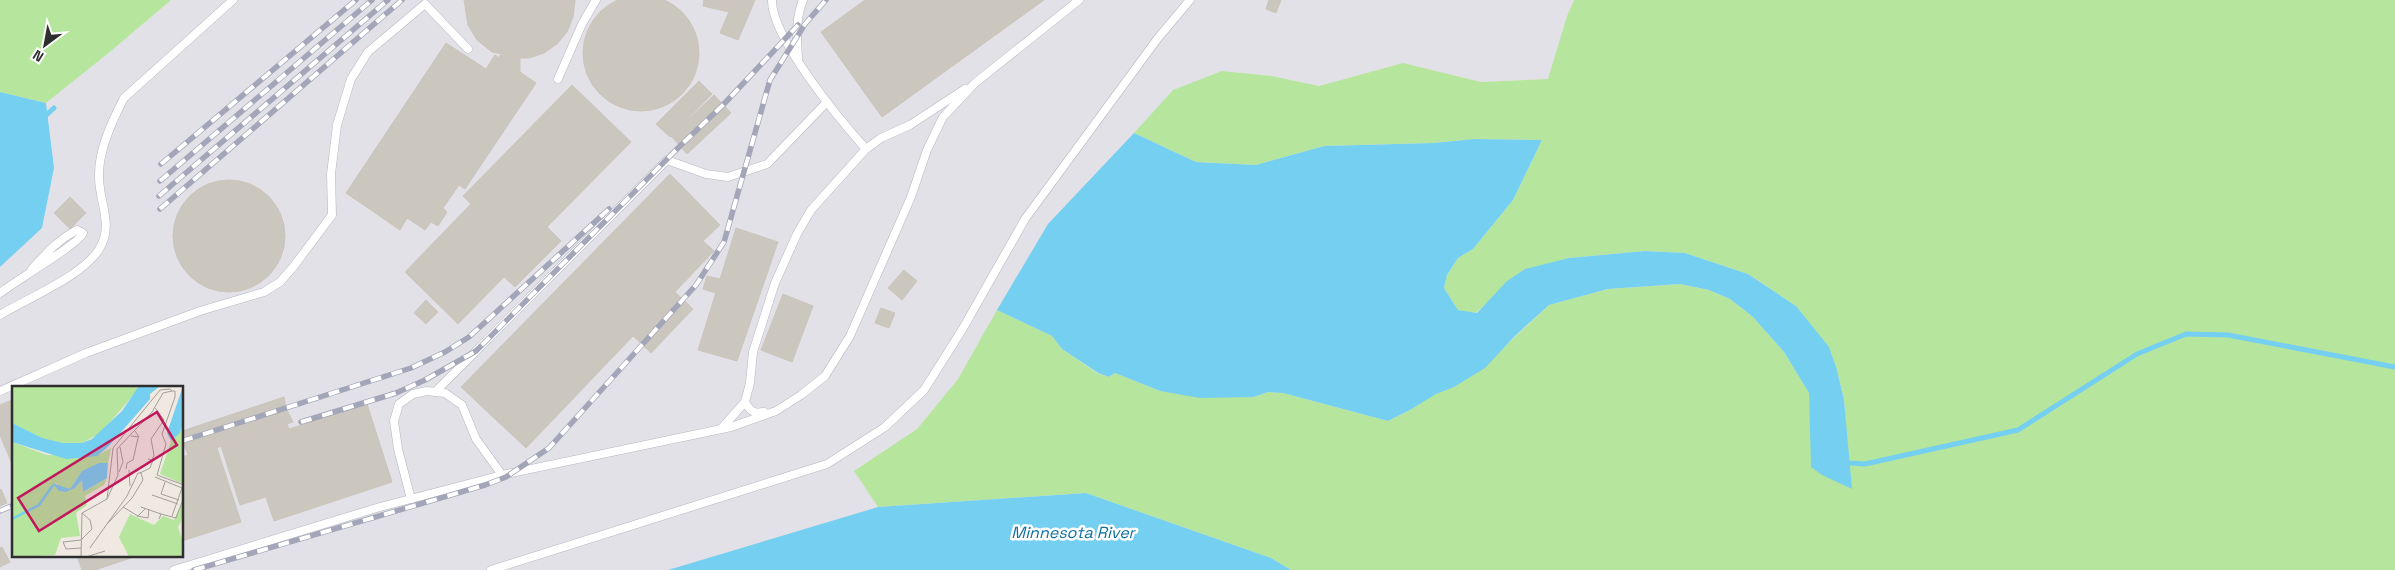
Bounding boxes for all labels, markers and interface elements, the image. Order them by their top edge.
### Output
north arrow [20,20,70,70]
text: N [29,46,47,66]
inset map [12,386,184,558]
water label: Minnesota River [1011,522,1137,543]

